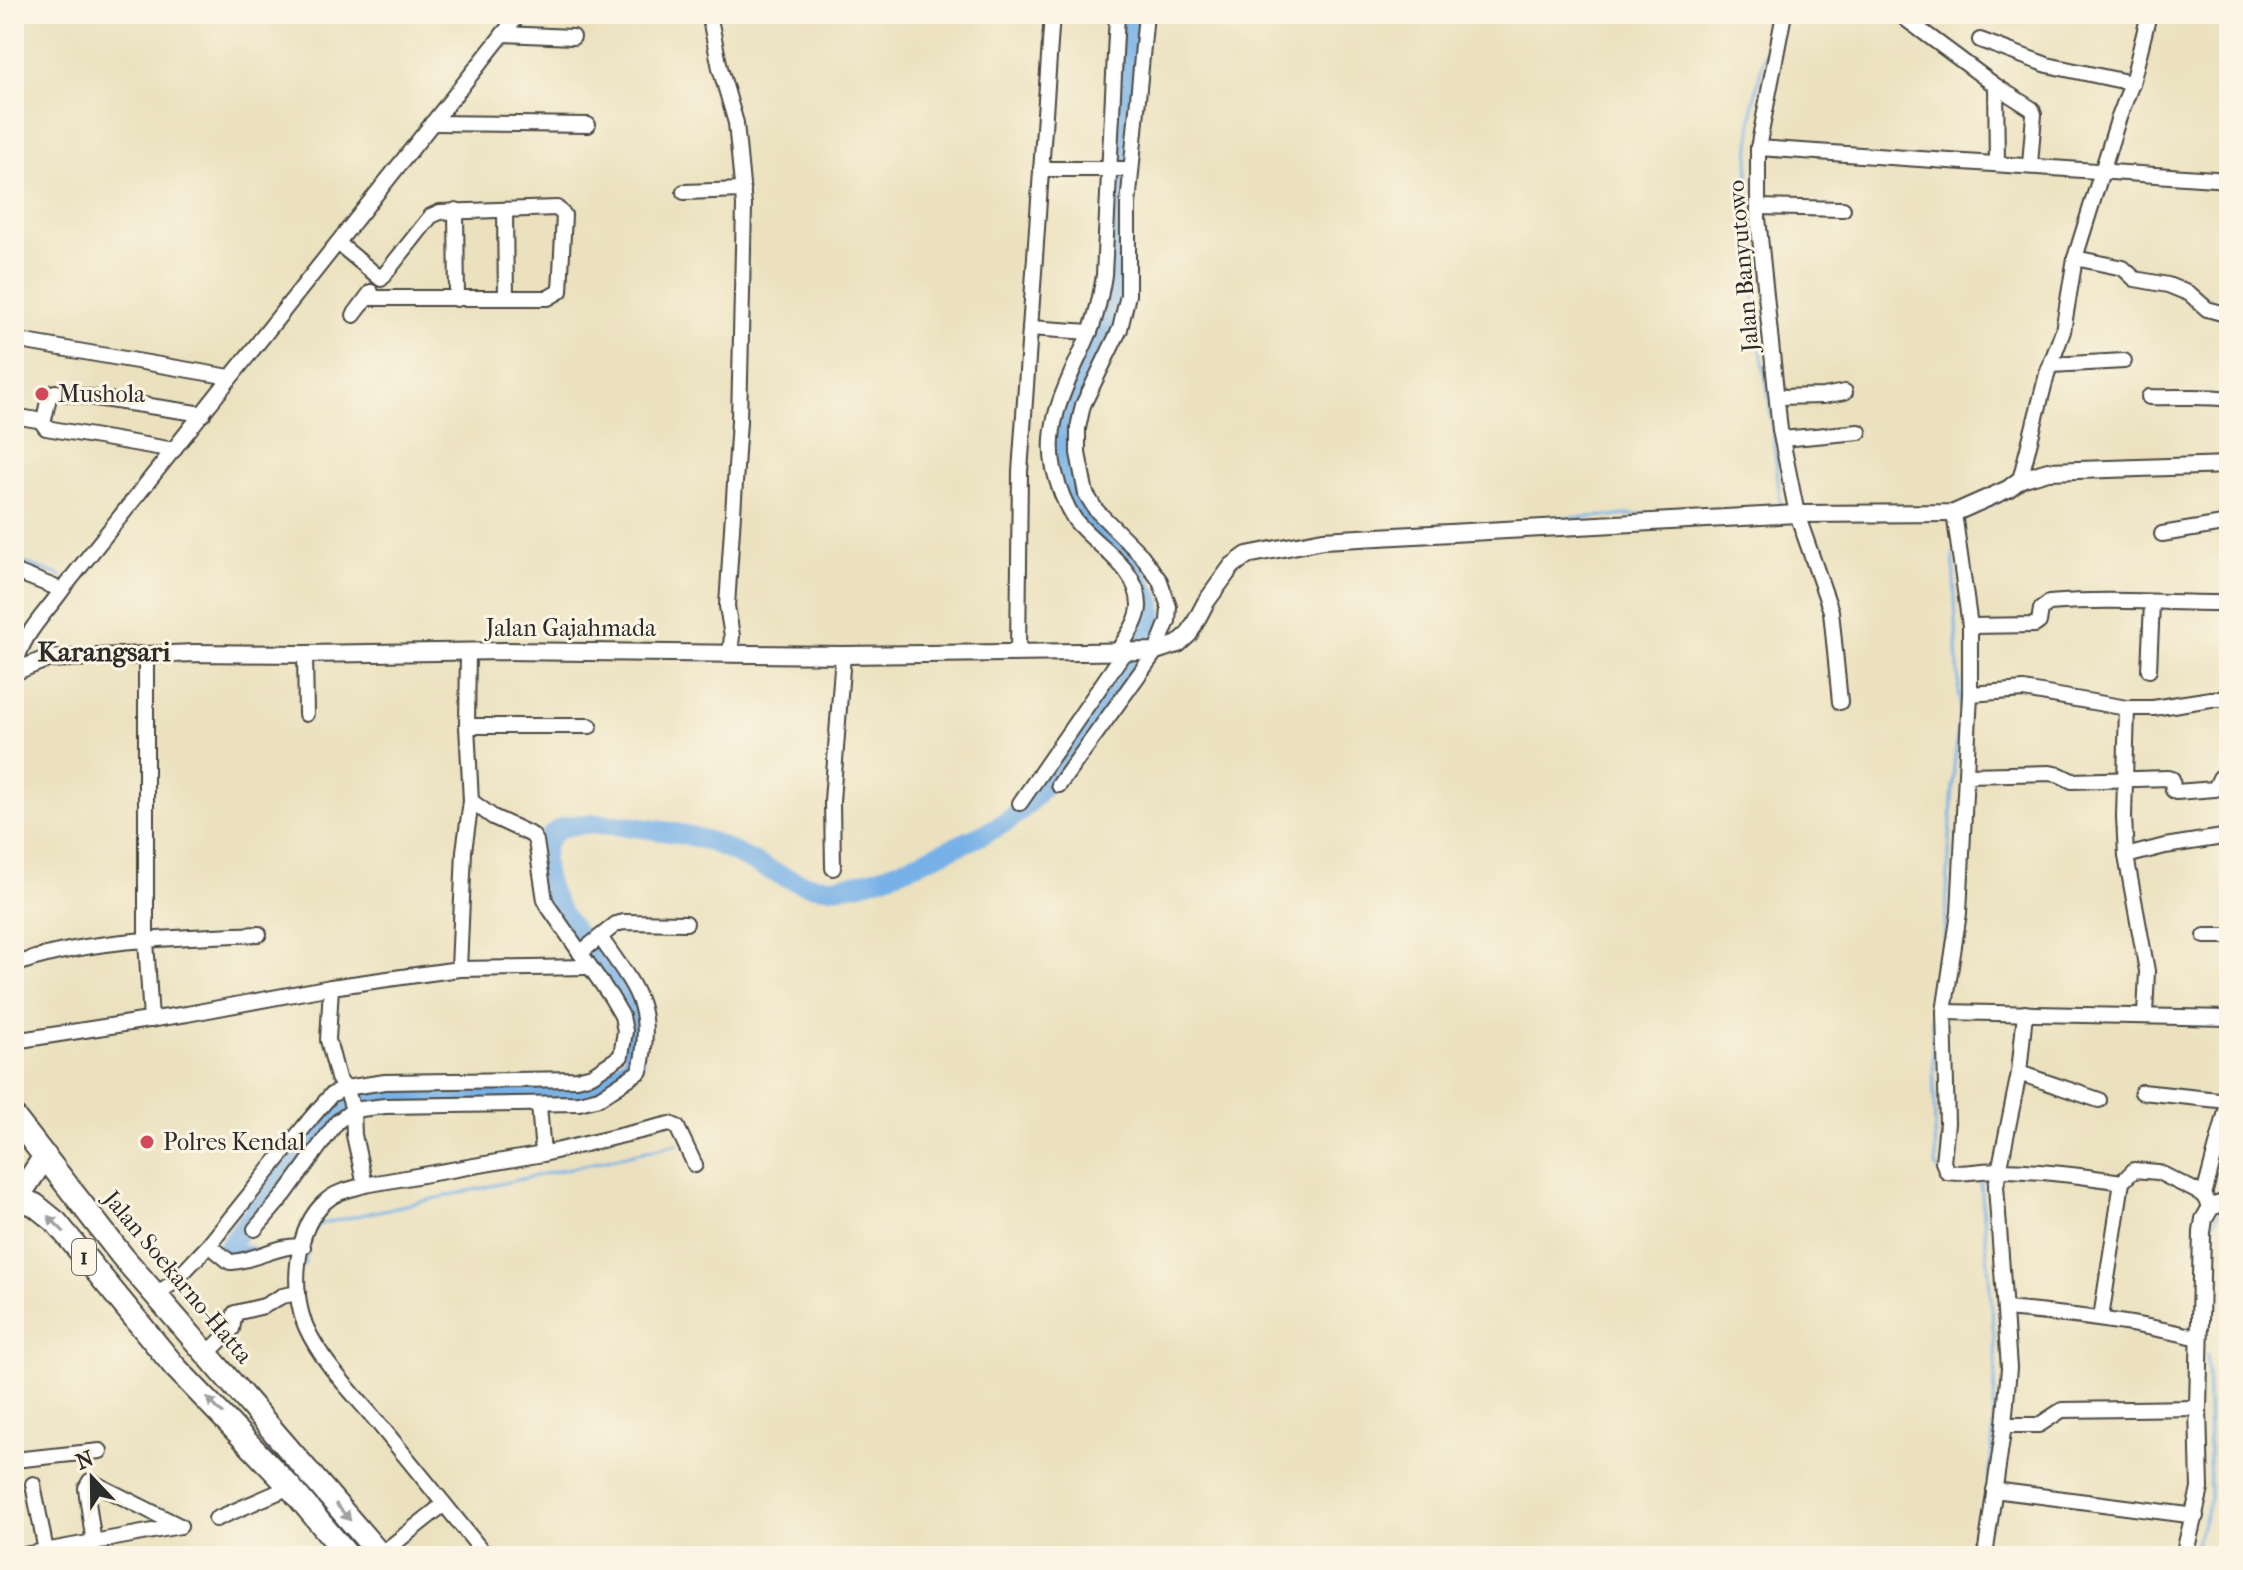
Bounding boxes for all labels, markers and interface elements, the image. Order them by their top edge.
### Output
street label: Jalan Banyutowo [1722,179,1765,355]
place label: Mushola [58,380,146,408]
marker: Mushola [33,385,51,403]
street label: Jalan Gajahmada [484,614,657,642]
district label: Karangsari [37,635,171,668]
place label: Polres Kendal [163,1128,305,1156]
marker: Polres Kendal [138,1133,156,1151]
street label: Jalan Soekarno-Hatta [96,1183,259,1370]
one-way arrow [47,1215,66,1234]
road number: 1 [72,1239,96,1275]
one-way arrow [206,1397,225,1416]
north arrow [52,1438,132,1518]
text: N [72,1445,98,1476]
one-way arrow [334,1501,351,1521]

